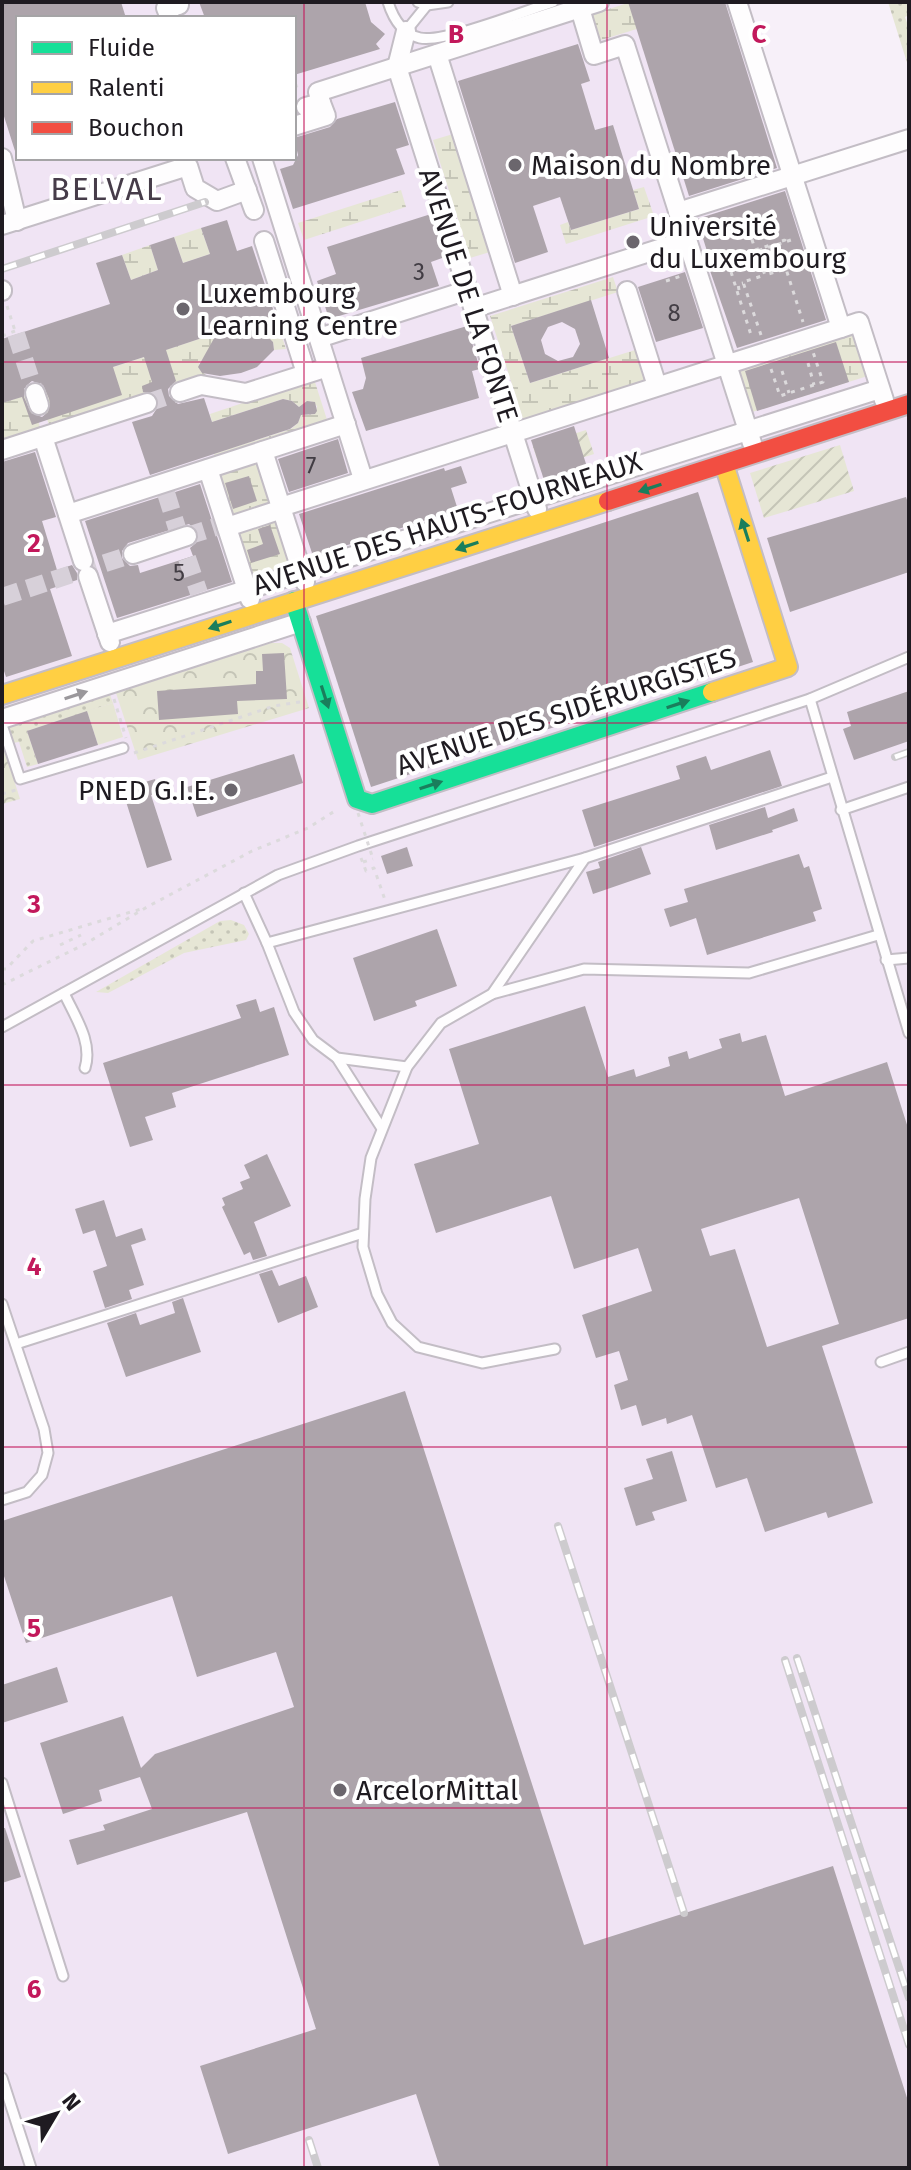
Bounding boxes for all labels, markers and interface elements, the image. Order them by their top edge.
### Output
legend [16,16,296,160]
text: B [448,19,464,50]
text: C [752,19,767,50]
text: Fluide [88,34,155,62]
text: Ralenti [88,74,165,102]
text: Bouchon [88,114,184,142]
place label: Maison du Nombre [531,149,771,182]
marker: Maison du Nombre [506,156,524,174]
street label: AVENUE DE LA FONTE [412,164,525,426]
district label: BELVAL [50,170,164,208]
place label: Université du Luxembourg [649,210,847,275]
marker: Université du Luxembourg [624,233,642,251]
house number: 3 [413,258,425,286]
place label: Luxembourg Learning Centre [199,277,398,342]
house number: 8 [667,299,681,327]
marker: Luxembourg Learning Centre [174,300,192,318]
street label: AVENUE DES HAUTS-FOURNEAUX [249,445,646,602]
house number: 7 [306,452,316,480]
one-way arrow [637,482,661,495]
one-way arrow [738,518,751,542]
text: 2 [27,528,41,559]
one-way arrow [455,540,479,553]
house number: 5 [173,559,185,587]
one-way arrow [208,619,232,631]
street label: AVENUE DES SIDÉRURGISTES [392,641,740,782]
one-way arrow [319,685,331,709]
one-way arrow [65,688,89,701]
one-way arrow [666,697,690,709]
place label: PNED G.I.E. [78,774,215,807]
one-way arrow [419,778,443,790]
marker: PNED G.I.E. [222,781,240,799]
text: 3 [26,889,41,920]
text: 4 [27,1251,42,1282]
text: 5 [27,1613,41,1644]
place label: ArcelorMittal [356,1774,518,1807]
marker: ArcelorMittal [331,1781,349,1799]
text: 6 [27,1974,42,2005]
north arrow [16,2074,96,2154]
text: N [56,2088,86,2116]

